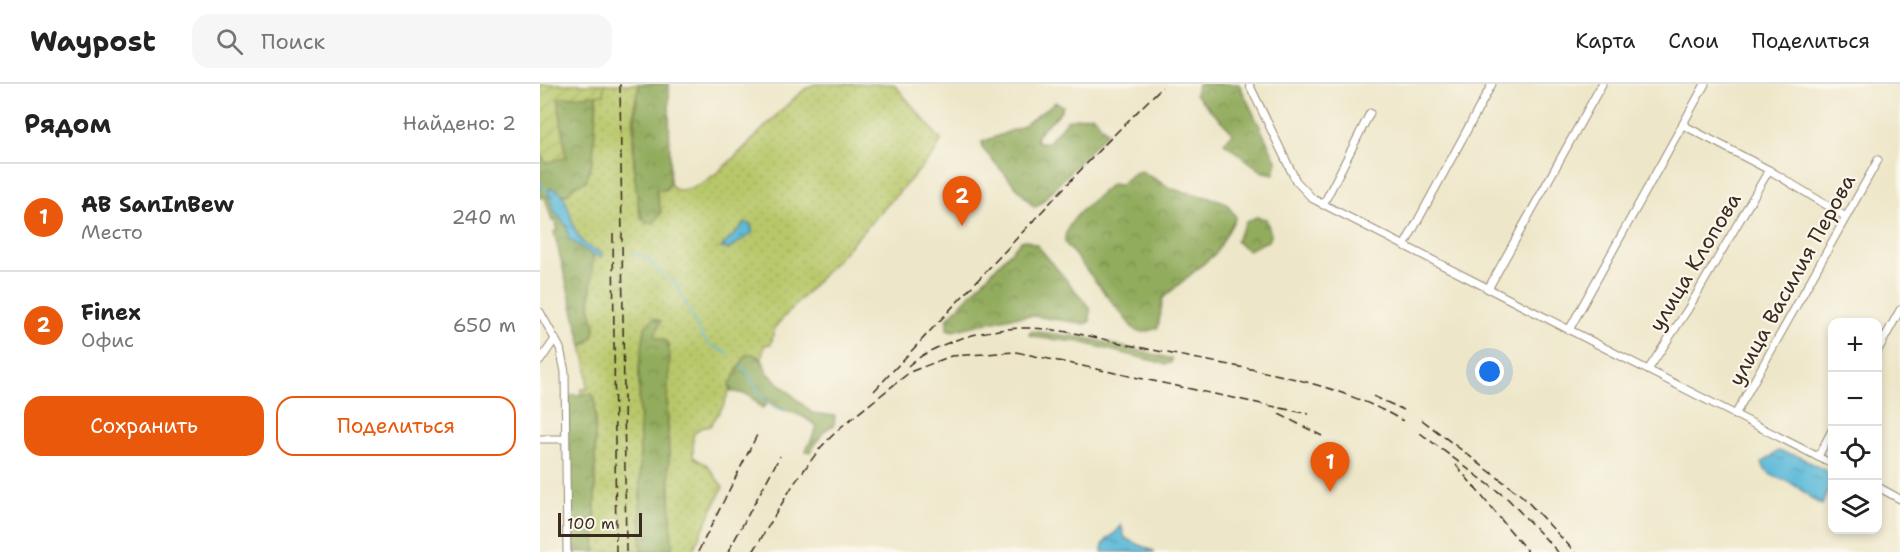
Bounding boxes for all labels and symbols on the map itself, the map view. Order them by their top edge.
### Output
street label: улица Василия Перова [1722,169,1862,391]
pin: 2 [942,176,982,226]
street label: улица Клопова [1643,187,1747,337]
your location [1475,357,1504,386]
pin: 1 [1310,442,1350,492]
scale bar [558,510,642,538]

